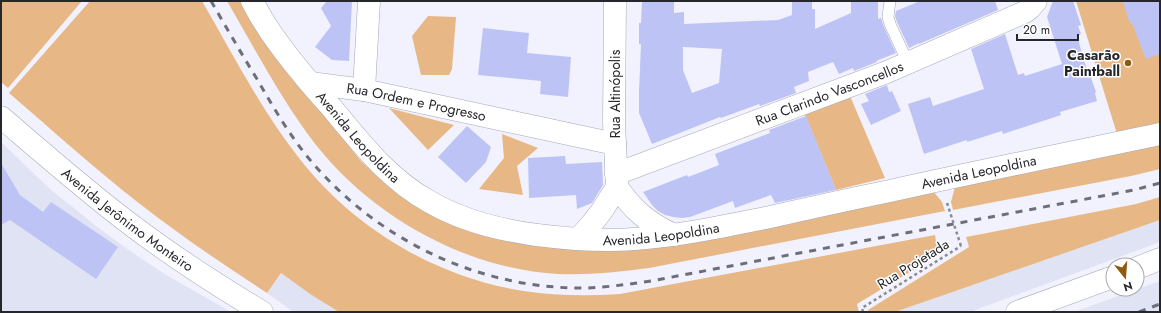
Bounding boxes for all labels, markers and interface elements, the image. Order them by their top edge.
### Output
scale bar [1017,16,1078,42]
text: 20 m [1023,21,1050,39]
place label: Casarão Paintball [1064,45,1120,81]
street label: Rua Altinópolis [605,49,625,138]
street label: Rua Clarindo Vasconcellos [752,56,907,131]
marker: Casarão Paintball [1123,58,1133,68]
street label: Rua Ordem e Progresso [345,78,488,126]
street label: Avenida Leopoldina [311,87,404,188]
street label: Avenida Leopoldina [919,150,1038,194]
street label: Avenida Jerônimo Monteiro [57,163,198,276]
street label: Avenida Leopoldina [603,217,721,250]
street label: Rua Projetada [873,234,953,294]
north arrow [1105,257,1145,297]
text: N [1121,278,1134,295]

